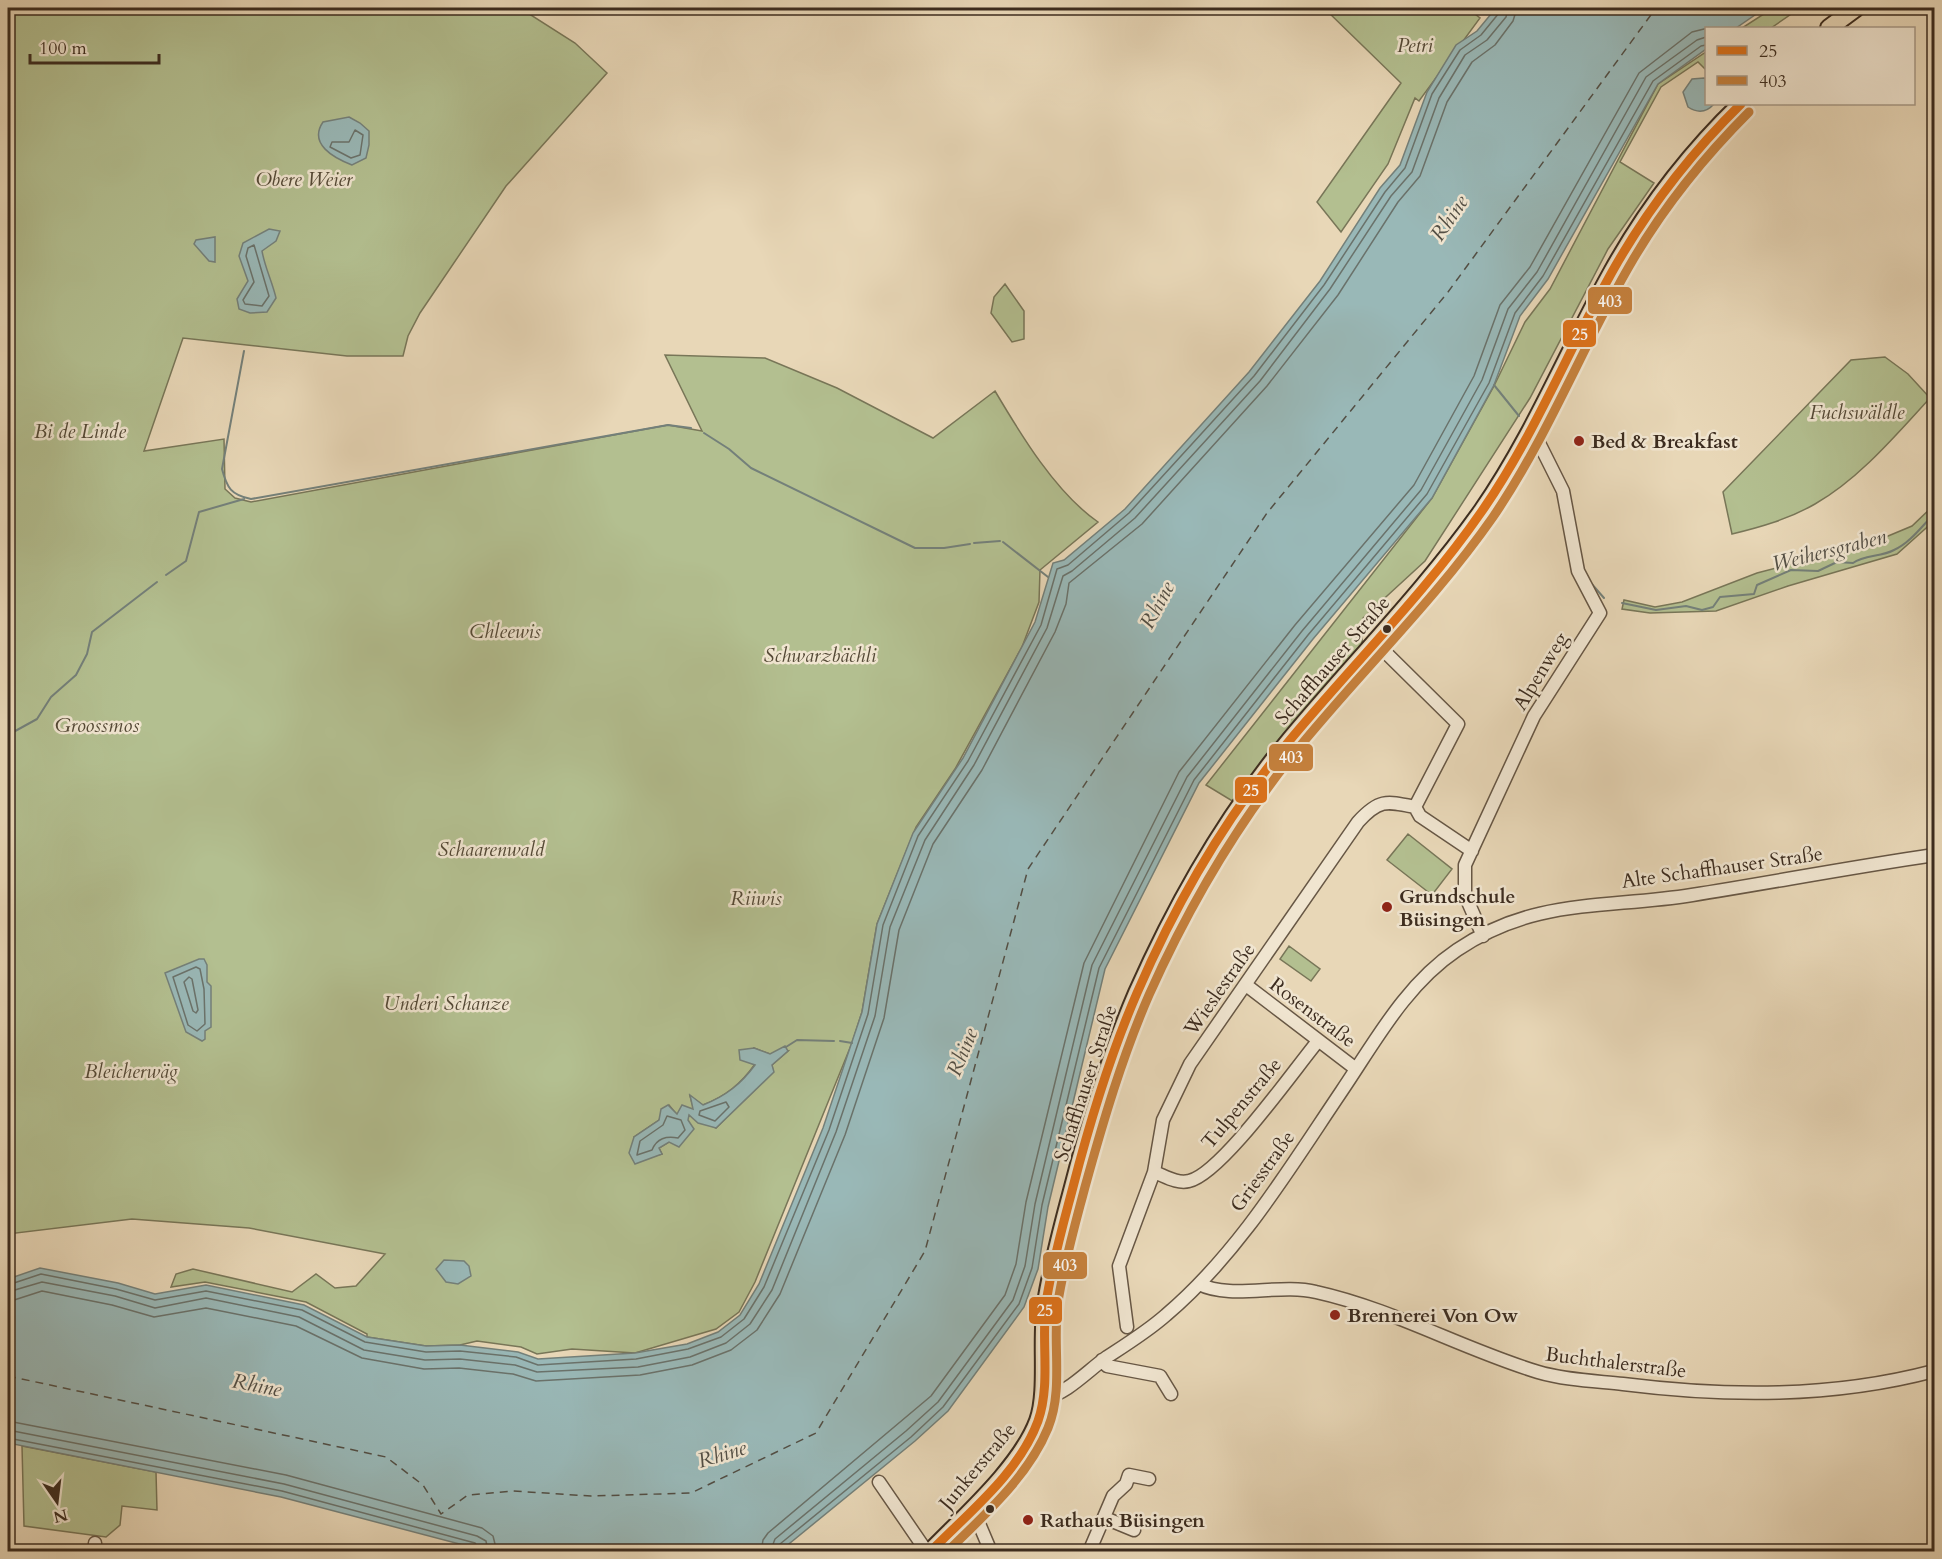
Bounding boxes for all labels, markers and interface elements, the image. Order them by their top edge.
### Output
scale bar [30,27,159,65]
legend [1705,27,1915,105]
park label: Petri [1397,32,1434,59]
text: 100 m [39,36,87,61]
text: 25 [1759,39,1777,64]
text: 403 [1759,69,1787,94]
park label: Obere Weier [255,166,354,193]
water label: Rhine [1424,189,1476,247]
line badge: 403 [1587,286,1633,315]
text: 403 [1598,291,1622,313]
line badge: 25 [1562,319,1597,348]
text: 25 [1572,324,1588,346]
park label: Fuchswäldle [1809,399,1905,426]
park label: Bi de Linde [34,418,126,445]
place label: Bed & Breakfast [1591,428,1738,455]
marker: Bed & Breakfast [1572,434,1586,448]
water label: Weihersgraben [1769,522,1890,579]
water label: Rhine [1133,576,1182,634]
street label: Schaffhauser Straße [1269,590,1396,731]
park label: Chleewis [469,618,541,645]
unlabelled marker [1381,623,1393,635]
street label: Alpenweg [1507,626,1575,715]
park label: Schwarzbächli [764,642,877,669]
park label: Groossmos [55,712,139,739]
line badge: 403 [1268,743,1314,772]
text: 403 [1279,747,1303,769]
line badge: 25 [1234,776,1268,804]
text: 25 [1243,780,1259,802]
park label: Schaarenwald [438,836,546,863]
street label: Alte Schaffhauser Straße [1620,840,1825,895]
place label: Grundschule Büsingen [1399,883,1515,933]
park label: Riiwis [730,885,782,912]
marker: Grundschule Büsingen [1380,900,1394,914]
street label: Wieslestraße [1177,937,1261,1042]
street label: Rosenstraße [1264,971,1361,1054]
park label: Underi Schanze [383,990,509,1017]
street label: Schaffhauser Straße [1047,1001,1124,1165]
water label: Rhine [940,1023,986,1081]
street label: Tulpenstraße [1195,1052,1288,1155]
park label: Bleicherwäg [84,1058,178,1085]
street label: Griesstraße [1224,1125,1301,1217]
line badge: 403 [1042,1251,1088,1280]
text: 403 [1053,1255,1077,1277]
line badge: 25 [1028,1296,1063,1325]
text: 25 [1037,1300,1053,1322]
place label: Brennerei Von Ow [1347,1302,1518,1329]
marker: Brennerei Von Ow [1328,1308,1342,1322]
street label: Buchthalerstraße [1544,1340,1688,1385]
water label: Rhine [230,1367,285,1405]
street label: Junkerstraße [931,1417,1022,1518]
water label: Rhine [694,1433,751,1476]
north arrow [27,1472,87,1532]
text: N [51,1503,70,1528]
unlabelled marker [984,1503,996,1515]
place label: Rathaus Büsingen [1040,1507,1205,1534]
marker: Rathaus Büsingen [1021,1513,1035,1527]

